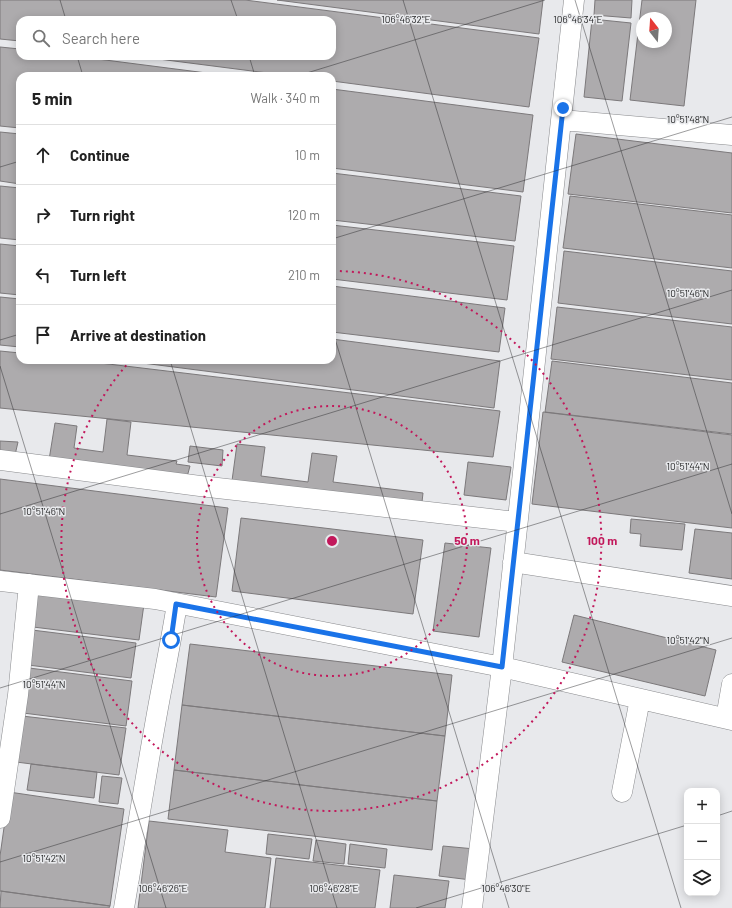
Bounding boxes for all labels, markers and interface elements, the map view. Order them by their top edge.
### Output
north arrow [636,12,672,48]
text: 106°46'32"E [381,13,431,25]
text: 106°46'34"E [553,13,603,25]
search box [16,16,336,60]
icon: search [30,27,52,49]
text: Search here [62,29,140,47]
text: 5 min [32,88,72,108]
text: Walk · 340 m [251,90,320,106]
route end [554,99,572,117]
text: 10°51'48"N [667,113,709,125]
icon: ahead [32,144,54,166]
text: Continue [70,146,130,164]
text: 10 m [295,147,320,163]
icon: right [32,204,54,226]
text: Turn right [70,206,135,224]
text: 120 m [288,207,320,223]
icon: left [32,264,54,286]
text: Turn left [70,266,126,284]
text: 210 m [288,267,320,283]
text: 10°51'46"N [667,287,709,299]
icon: arrive [32,324,54,346]
text: Arrive at destination [70,326,206,344]
text: 10°51'44"N [667,460,709,472]
text: 10°51'46"N [23,505,65,517]
text: 50 m [454,533,480,547]
text: 100 m [587,533,617,547]
centre of rings [325,534,339,548]
route start [162,631,180,649]
text: 10°51'42"N [667,634,709,646]
text: 10°51'44"N [23,678,65,690]
map controls [684,788,720,896]
button: + [684,788,720,824]
button: − [684,824,720,860]
text: 10°51'42"N [23,852,65,864]
button: layers [684,860,720,896]
text: 106°46'26"E [138,882,188,894]
text: 106°46'28"E [309,882,359,894]
text: 106°46'30"E [481,882,531,894]

